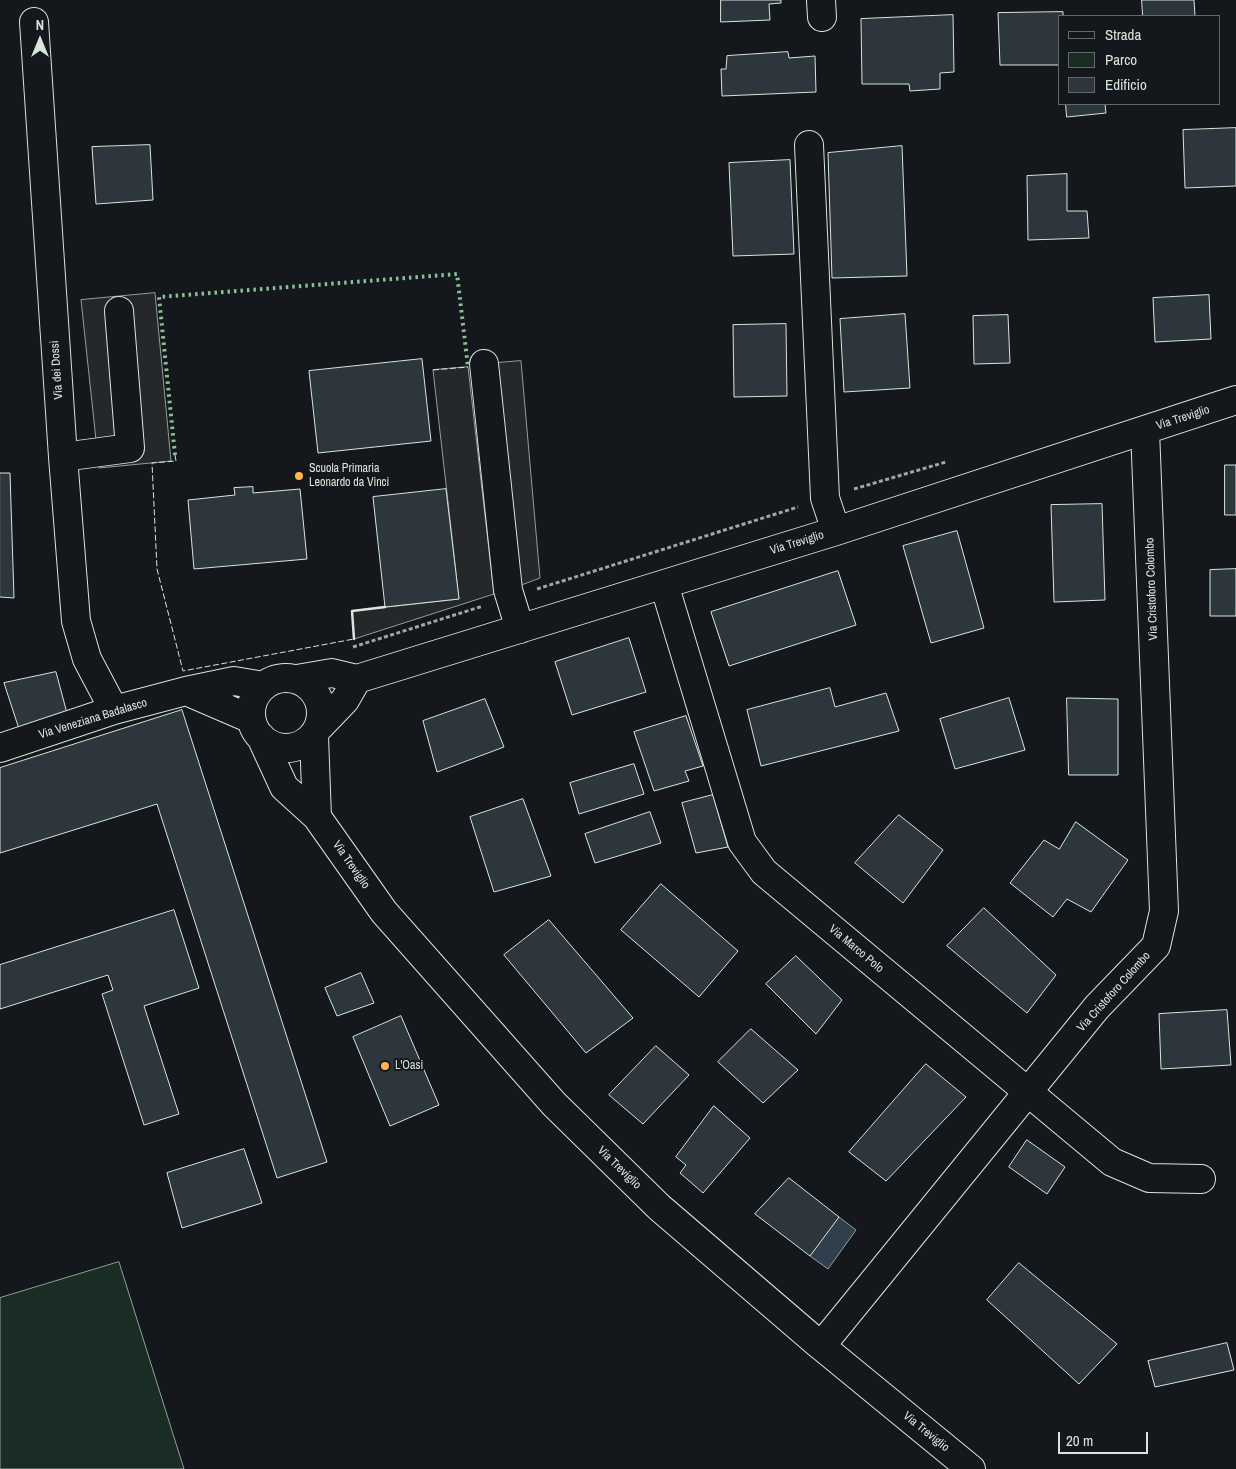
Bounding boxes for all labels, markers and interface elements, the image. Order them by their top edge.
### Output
north arrow [15,15,65,65]
legend [1058,15,1221,105]
text: N [36,16,44,34]
text: Strada [1105,24,1141,45]
text: Parco [1105,49,1137,70]
text: Edificio [1105,74,1147,95]
street label: Via dei Dossi [48,340,66,400]
street label: Via Treviglio [1154,403,1212,433]
place label: Scuola Primaria Leonardo da Vinci [309,462,389,490]
marker: Scuola Primaria Leonardo da Vinci [293,470,305,482]
street label: Via Treviglio [768,528,826,558]
street label: Via Cristoforo Colombo [1143,537,1161,641]
street label: Via Veneziana Badalasco [37,696,149,742]
street label: Via Treviglio [329,838,373,892]
street label: Via Marco Polo [826,922,886,976]
street label: Via Cristoforo Colombo [1074,949,1154,1035]
place label: L'Oasi [395,1059,423,1073]
marker: L'Oasi [379,1060,391,1072]
street label: Via Treviglio [594,1144,644,1192]
street label: Via Treviglio [900,1409,952,1455]
scale bar [1061,1422,1151,1454]
text: 20 m [1066,1430,1093,1451]

